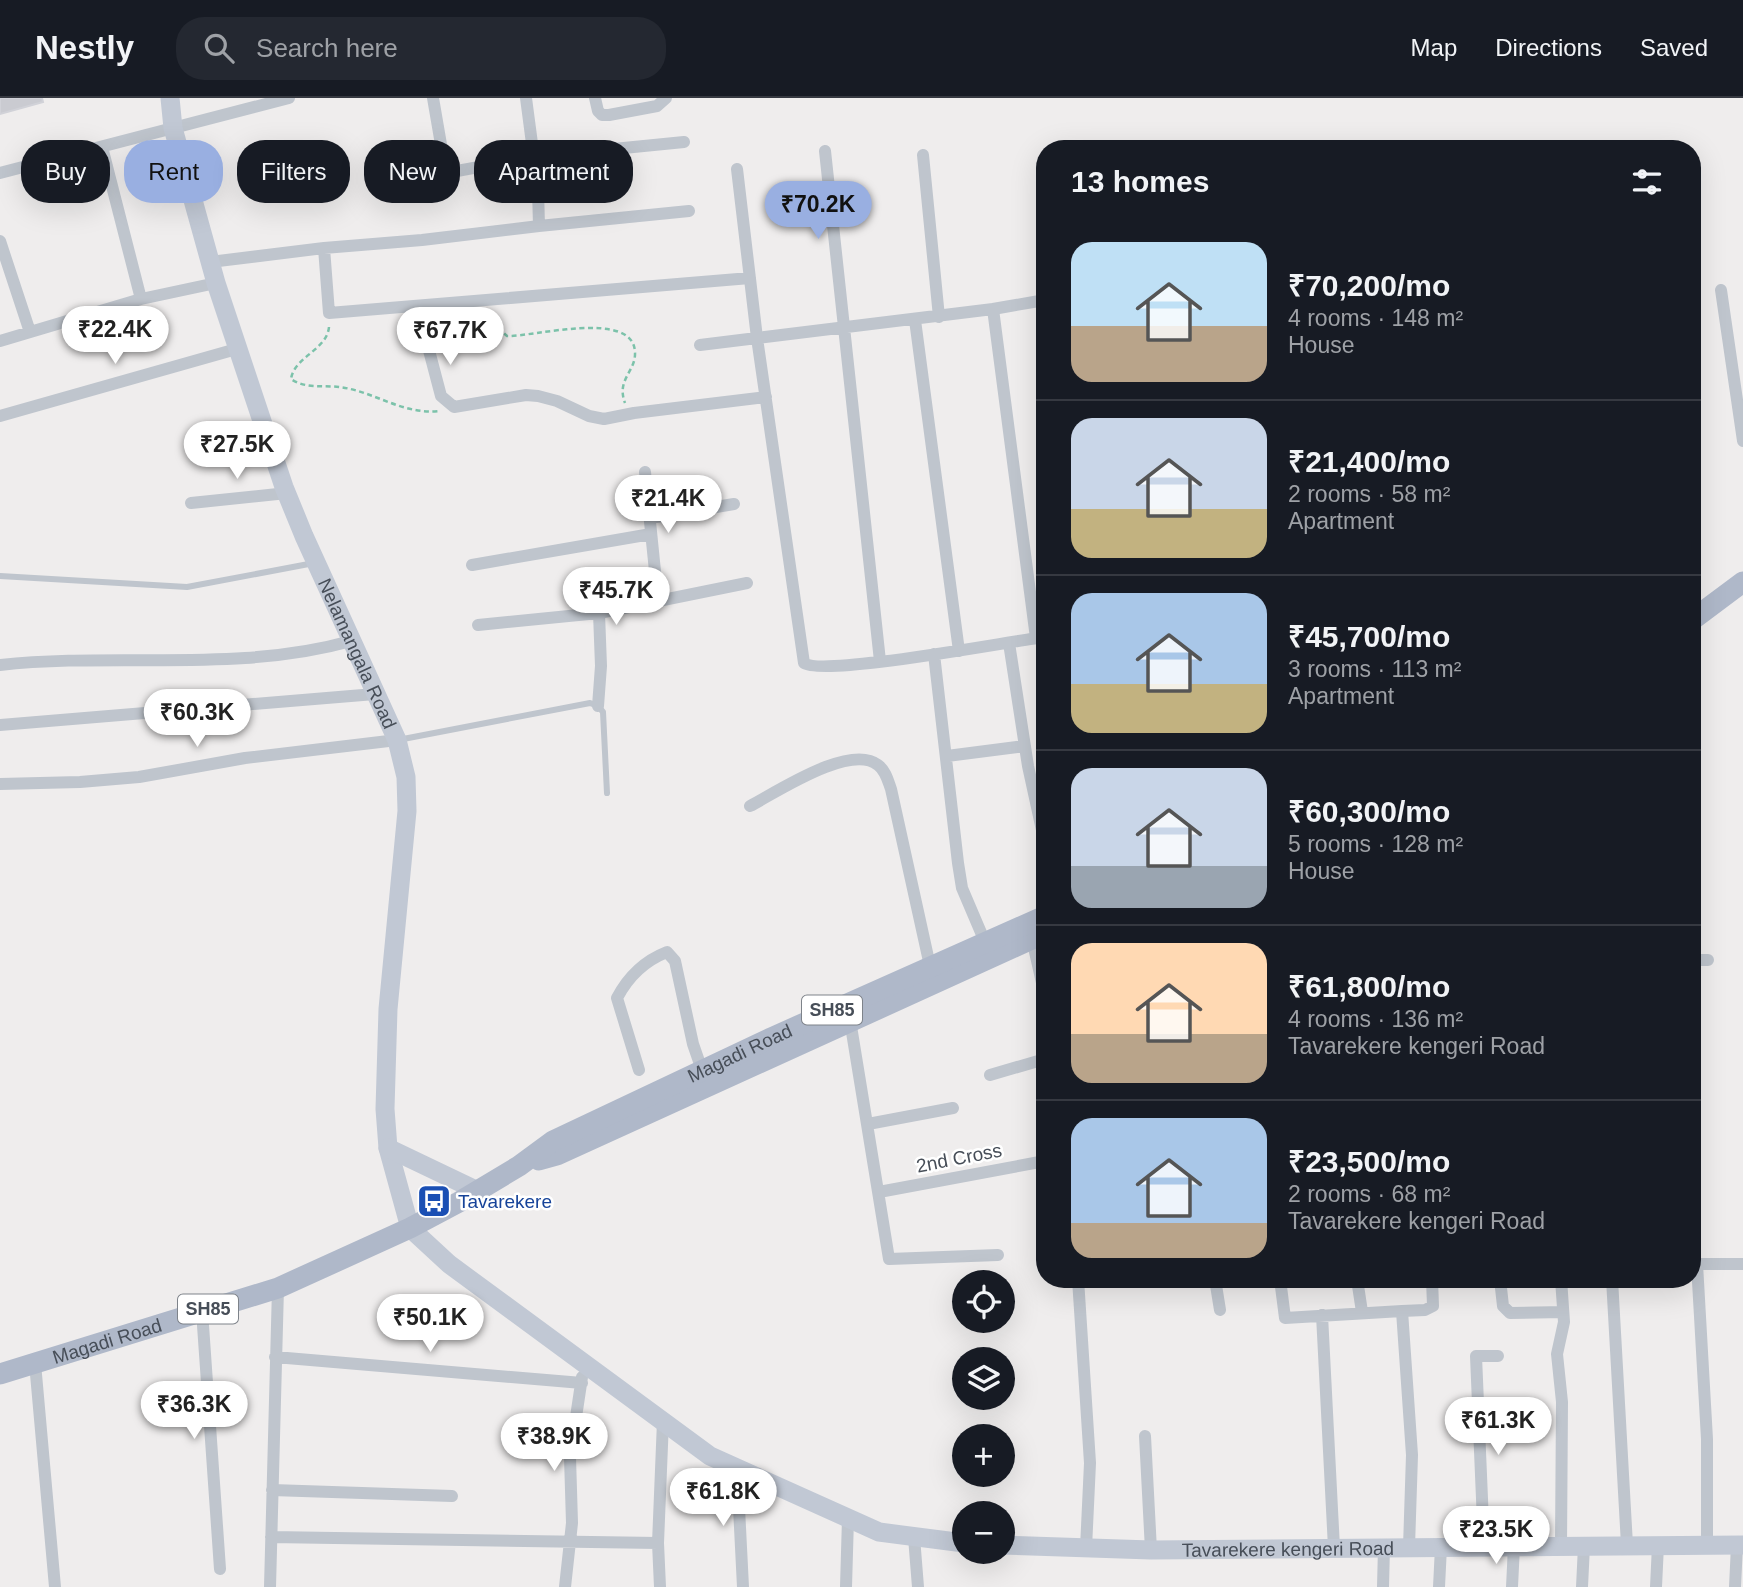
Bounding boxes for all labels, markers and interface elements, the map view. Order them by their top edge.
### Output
search box [176,17,666,80]
text: Nestly [35,29,134,66]
icon: search [200,29,238,67]
text: Search here [256,33,398,63]
text: Map [1411,34,1457,61]
text: Directions [1495,34,1602,61]
text: Saved [1640,34,1708,61]
chip: Buy [21,140,110,203]
chip: Rent [124,140,223,203]
chip: Filters [237,140,350,203]
chip: New [364,140,460,203]
chip: Apartment [474,140,633,203]
icon: filters [1628,163,1666,201]
text: 13 homes [1071,165,1209,198]
pin: ₹70.2K [761,181,875,241]
text: ₹70.2K [781,191,855,217]
text: ₹70,200/mo [1288,269,1450,302]
icon: home [1127,270,1211,354]
text: 4 rooms · 148 m² [1288,305,1463,331]
pin: ₹22.4K [58,306,172,366]
pin: ₹67.7K [393,308,507,367]
text: ₹22.4K [78,316,152,342]
text: ₹67.7K [413,317,487,343]
text: House [1288,332,1354,358]
pin: ₹27.5K [180,422,294,481]
text: ₹27.5K [200,431,274,457]
text: ₹21,400/mo [1288,445,1450,478]
icon: home [1127,446,1211,530]
pin: ₹21.4K [611,476,725,535]
text: 2 rooms · 58 m² [1288,481,1450,507]
text: ₹21.4K [631,485,705,511]
text: Apartment [1288,508,1394,534]
pin: ₹45.7K [559,568,673,627]
street label: Nelamangala Road [314,575,401,732]
text: ₹45.7K [579,577,653,603]
text: ₹45,700/mo [1288,620,1450,653]
icon: home [1127,621,1211,705]
text: 3 rooms · 113 m² [1288,656,1461,682]
text: Apartment [1288,683,1394,709]
pin: ₹60.3K [140,690,254,749]
text: ₹60.3K [160,699,234,725]
text: ₹60,300/mo [1288,795,1450,828]
icon: home [1127,796,1211,880]
text: 5 rooms · 128 m² [1288,831,1463,857]
text: House [1288,858,1354,884]
text: ₹61,800/mo [1288,970,1450,1003]
icon: home [1127,971,1211,1055]
road number: SH85 [802,995,862,1024]
text: 4 rooms · 136 m² [1288,1006,1463,1032]
street label: Magadi Road [684,1020,795,1087]
text: Tavarekere kengeri Road [1288,1033,1545,1059]
street label: 2nd Cross [914,1139,1004,1177]
text: ₹23,500/mo [1288,1145,1450,1178]
icon: home [1127,1146,1211,1230]
text: 2 rooms · 68 m² [1288,1181,1450,1207]
bus stop icon: Tavarekere [415,1182,453,1220]
place label: Tavarekere [458,1191,552,1212]
text: Tavarekere kengeri Road [1288,1208,1545,1234]
map controls [952,1270,1015,1564]
button: locate [952,1270,1015,1333]
road number: SH85 [178,1294,238,1324]
pin: ₹50.1K [373,1294,487,1354]
text: ₹50.1K [393,1304,467,1330]
street label: Magadi Road [50,1314,164,1368]
button: layers [952,1347,1015,1410]
pin: ₹36.3K [137,1382,251,1441]
text: ₹36.3K [157,1391,231,1417]
pin: ₹61.3K [1441,1398,1555,1457]
text: ₹61.3K [1461,1407,1535,1433]
pin: ₹38.9K [497,1414,611,1473]
text: ₹38.9K [517,1423,591,1449]
button: + [952,1424,1015,1487]
pin: ₹61.8K [666,1468,780,1528]
text: ₹61.8K [686,1478,760,1504]
button: − [952,1501,1015,1564]
pin: ₹23.5K [1439,1506,1553,1566]
text: ₹23.5K [1459,1516,1533,1542]
street label: Tavarekere kengeri Road [1182,1537,1394,1560]

